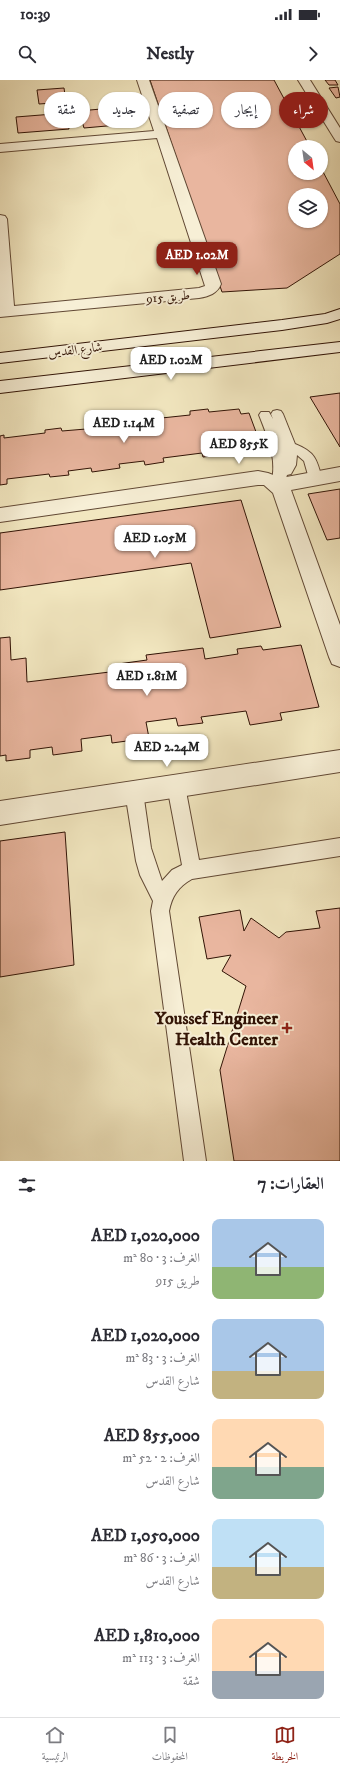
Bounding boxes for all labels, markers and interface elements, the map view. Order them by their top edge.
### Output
text: 10:39 [20,5,51,24]
icon: search [16,43,38,65]
text: Nestly [146,43,194,65]
icon: forward [302,43,324,65]
chip: شقة [44,92,90,128]
chip: جديد [98,92,150,128]
chip: تصفية [158,92,213,128]
chip: إيجار [221,92,271,128]
chip: شراء [279,92,328,128]
north arrow [288,140,328,180]
map controls [288,140,328,228]
button: layers [288,188,328,228]
pin: AED 1.02M [151,242,243,276]
text: AED 1.02M [165,247,229,263]
street label: طريق 915 [144,287,191,307]
street label: شارع القدس [47,339,103,364]
pin: AED 1.02M [125,347,217,381]
text: AED 1.02M [139,352,203,368]
pin: AED 1.14M [78,410,170,444]
text: AED 1.14M [93,415,155,431]
pin: AED 855K [198,431,280,465]
text: AED 855K [210,436,268,452]
pin: AED 1.05M [109,525,201,559]
text: AED 1.05M [123,530,187,546]
pin: AED 1.81M [101,663,193,697]
text: AED 1.81M [117,668,177,684]
pin: AED 2.24M [121,734,213,768]
text: AED 2.24M [134,739,200,755]
place label: Youssef Engineer Health Center [154,1008,278,1051]
marker: Youssef Engineer Health Center [281,1022,293,1034]
text: العقارات: 7 [258,1173,324,1195]
icon: filters [16,1174,38,1196]
text: AED 1,020,000 [91,1225,200,1247]
icon: home [244,1235,292,1283]
text: الغرف: 3 · 80 m² [123,1250,200,1266]
text: طريق 915 [156,1273,200,1289]
text: AED 1,020,000 [91,1325,200,1347]
icon: home [244,1335,292,1383]
text: الغرف: 3 · 83 m² [125,1350,200,1366]
text: شارع القدس [146,1373,200,1389]
text: AED 855,000 [104,1425,200,1447]
icon: home [244,1435,292,1483]
text: الغرف: 2 · 52 m² [122,1450,200,1466]
text: شارع القدس [146,1473,200,1489]
text: AED 1,050,000 [91,1525,200,1547]
icon: home [244,1535,292,1583]
text: الغرف: 3 · 86 m² [123,1550,200,1566]
text: شارع القدس [146,1573,200,1589]
text: AED 1,810,000 [94,1625,200,1647]
icon: home [244,1635,292,1683]
text: الغرف: 3 · 113 m² [122,1650,200,1666]
text: شقة [183,1673,200,1689]
tab: الرئيسية [42,1724,68,1767]
tab: المحفوظات [152,1724,188,1767]
tab: الخريطة [271,1724,298,1767]

